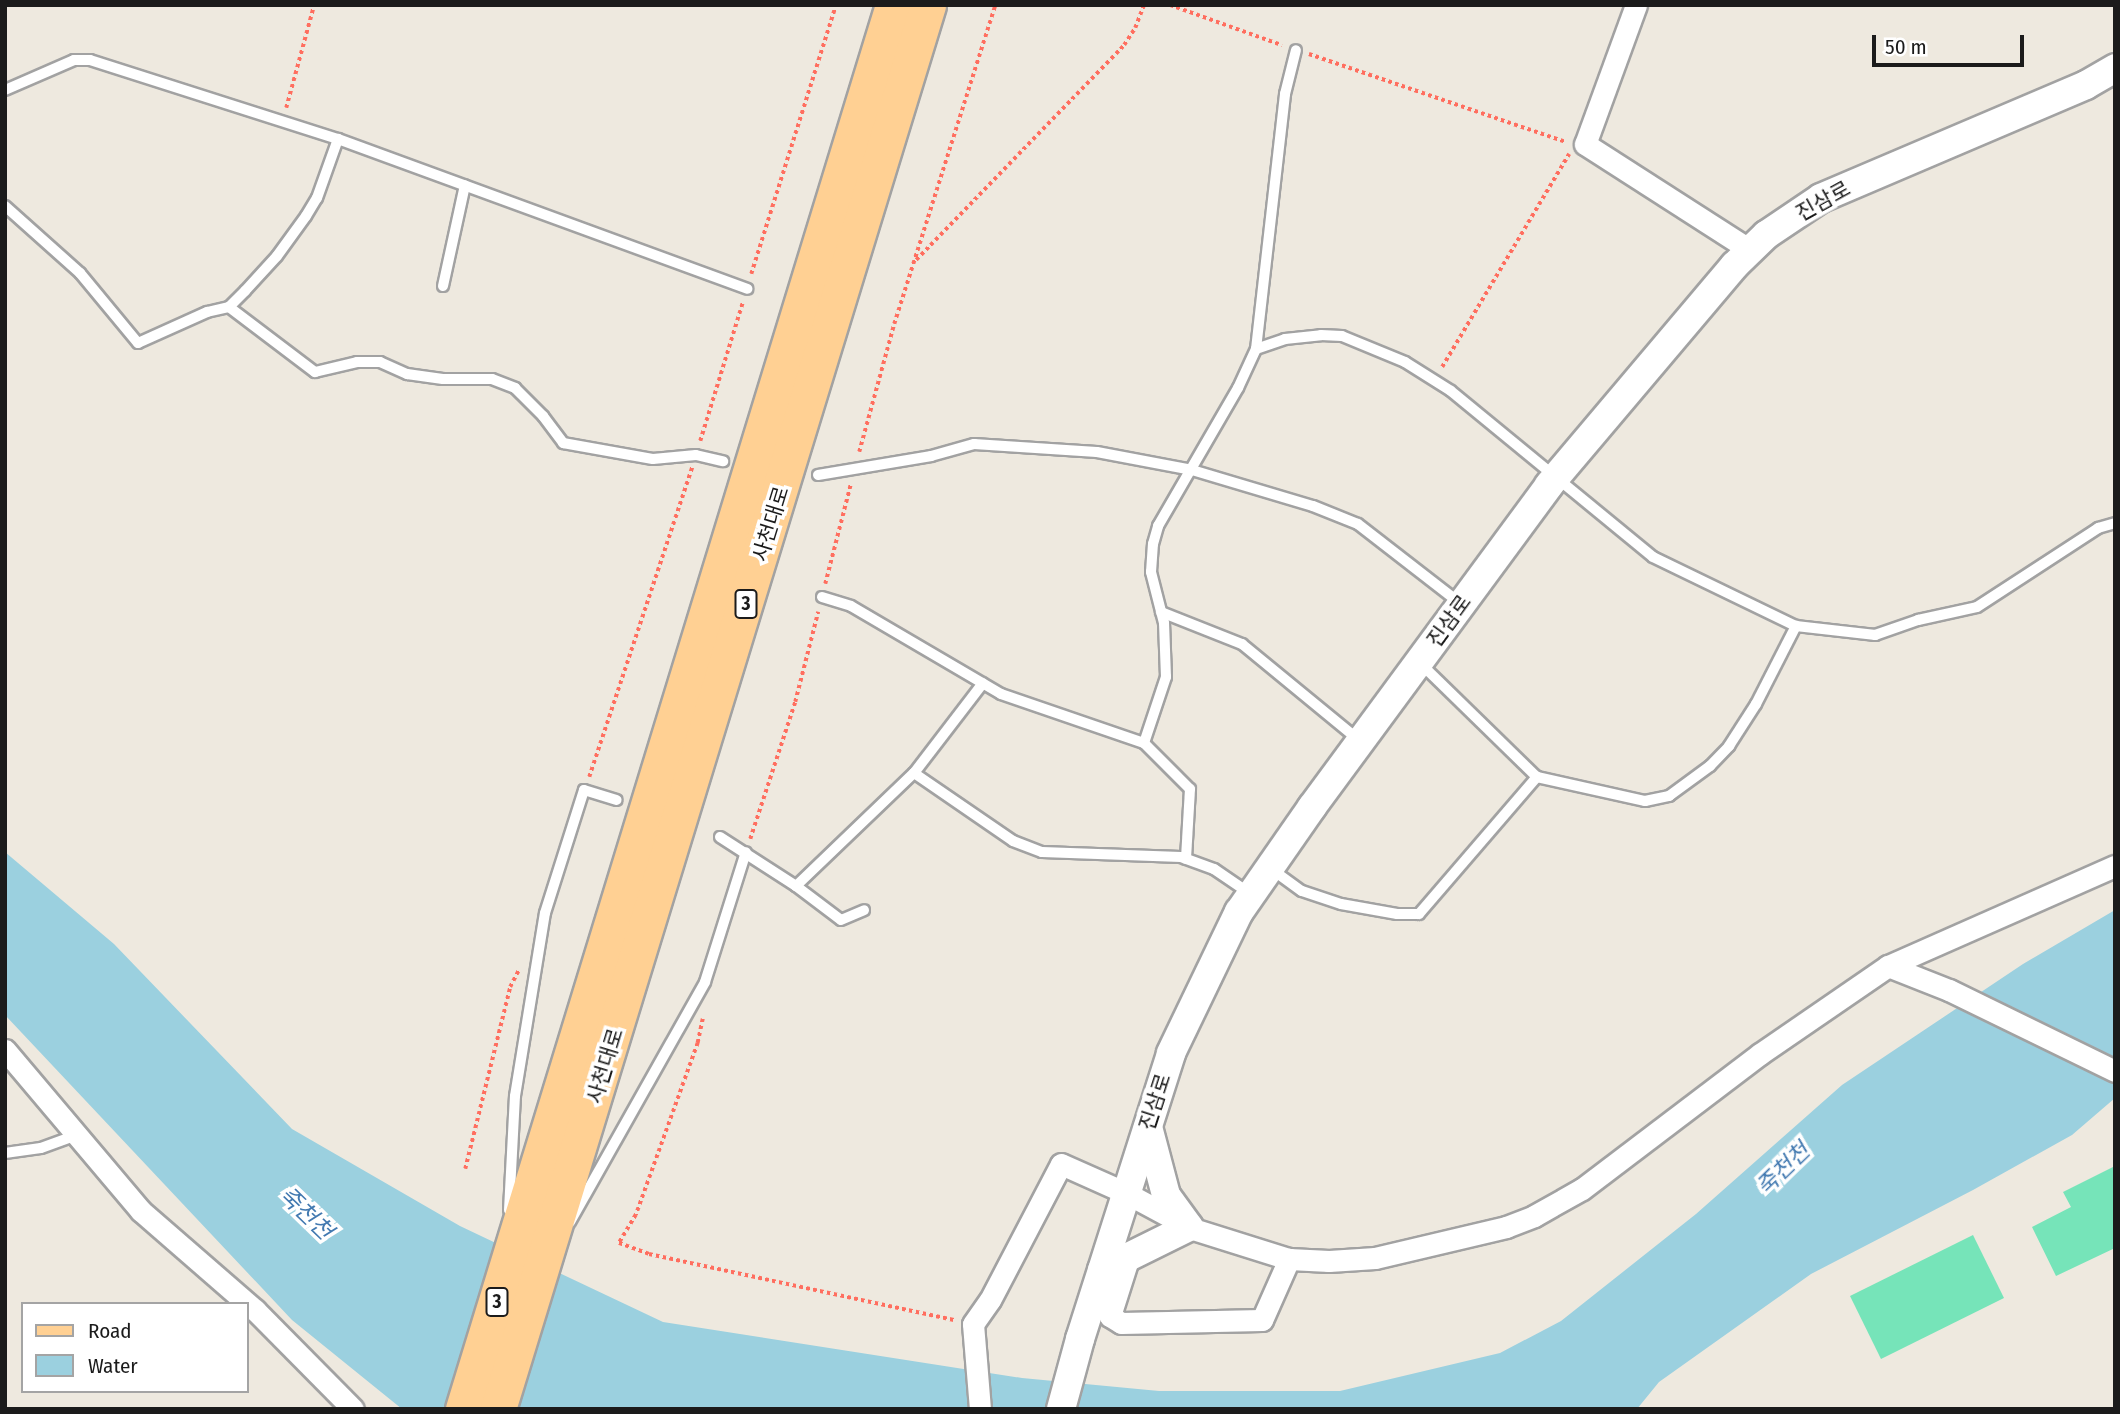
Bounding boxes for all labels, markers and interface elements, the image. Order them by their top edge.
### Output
scale bar [1875,21,2027,65]
text: 50 m [1885,34,1927,60]
street label: 진삼로 [1792,176,1854,226]
street label: 사천대로 [748,483,794,565]
road number: 3 [734,589,758,620]
street label: 진삼로 [1422,590,1476,652]
street label: 사천대로 [582,1025,628,1107]
street label: 진삼로 [1134,1071,1176,1133]
water label: 죽천천 [1751,1137,1815,1201]
water label: 죽천천 [274,1181,338,1245]
road number: 3 [485,1286,509,1318]
legend [21,1302,248,1393]
text: Road [88,1318,132,1344]
text: Water [88,1353,138,1379]

